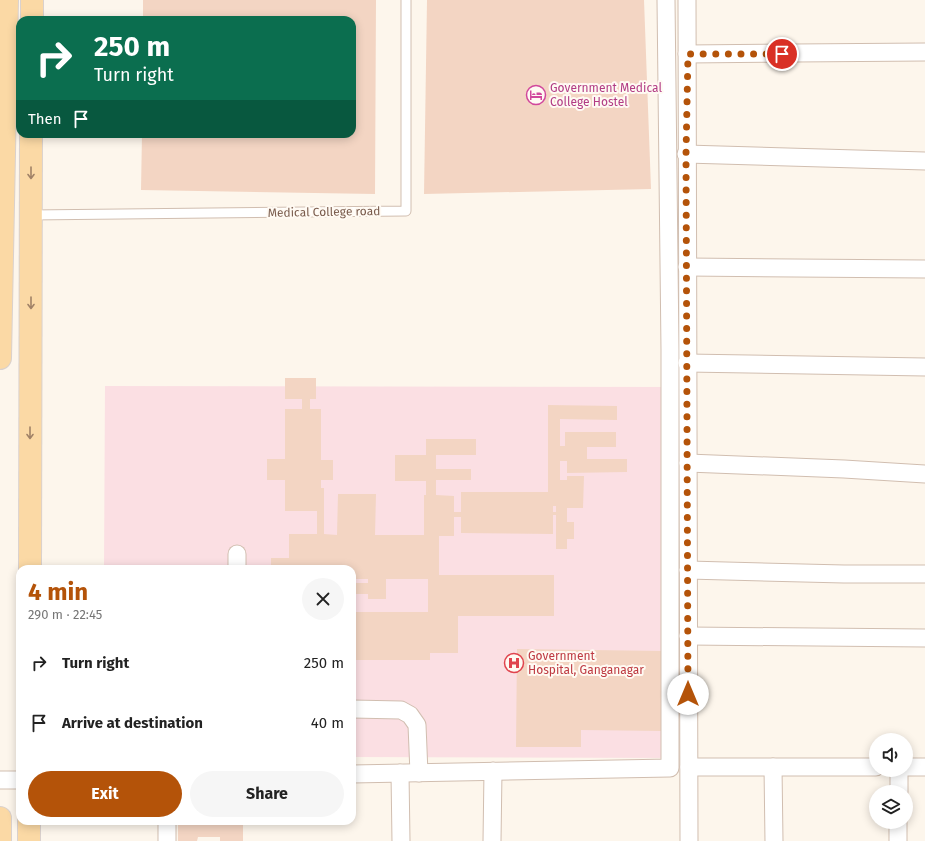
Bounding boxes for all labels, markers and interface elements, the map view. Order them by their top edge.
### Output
text: 250 m [94,30,170,63]
icon: right [28,32,80,84]
pin [765,37,799,71]
icon: arrive [771,43,793,65]
text: Turn right [94,64,174,86]
place label: Government Medical College Hostel [550,81,662,109]
hotel icon: Government Medical College Hostel [525,84,547,106]
icon: arrive [70,108,92,130]
text: Then [28,110,62,128]
one-way arrow [27,166,35,179]
street label: Medical College road [267,204,381,220]
one-way arrow [27,296,35,309]
one-way arrow [26,426,34,439]
text: 4 min [28,578,88,606]
button: close [302,578,344,620]
text: 290 m · 22:45 [28,607,102,622]
place label: Government Hospital, Ganganagar [528,649,644,677]
icon: right [28,652,50,674]
hospital icon: Government Hospital, Ganganagar [503,652,525,674]
text: Turn right [62,654,129,672]
text: 250 m [304,654,344,672]
position arrow [667,673,709,715]
icon: arrive [28,712,50,734]
text: Arrive at destination [62,714,203,732]
text: 40 m [311,714,344,732]
map controls [869,733,913,829]
button: sound [869,733,913,777]
button: Exit [28,771,182,817]
button: Share [190,771,344,817]
button: layers [869,785,913,829]

